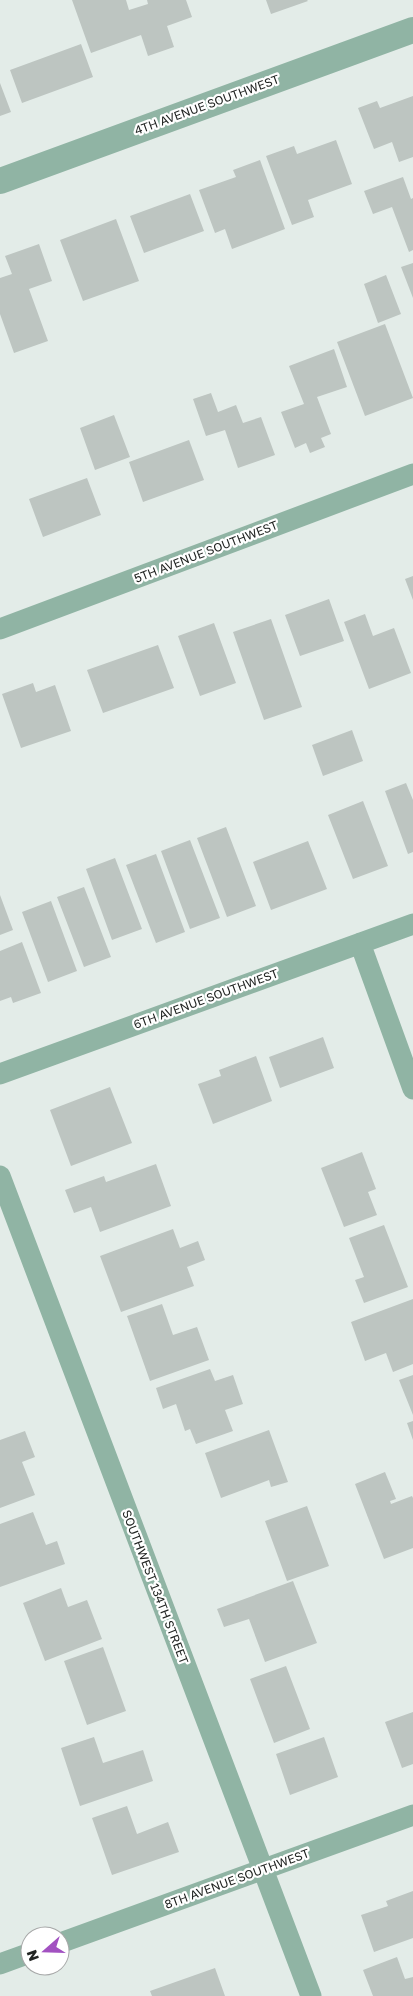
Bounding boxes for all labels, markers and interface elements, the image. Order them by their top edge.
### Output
street label: 4TH AVENUE SOUTHWEST [132,71,282,138]
street label: 5TH AVENUE SOUTHWEST [132,517,280,586]
street label: 6TH AVENUE SOUTHWEST [131,965,281,1032]
street label: SOUTHWEST 134TH STREET [119,1508,192,1666]
street label: 8TH AVENUE SOUTHWEST [162,1845,312,1912]
north arrow [20,1926,70,1976]
text: N [23,1948,42,1964]

